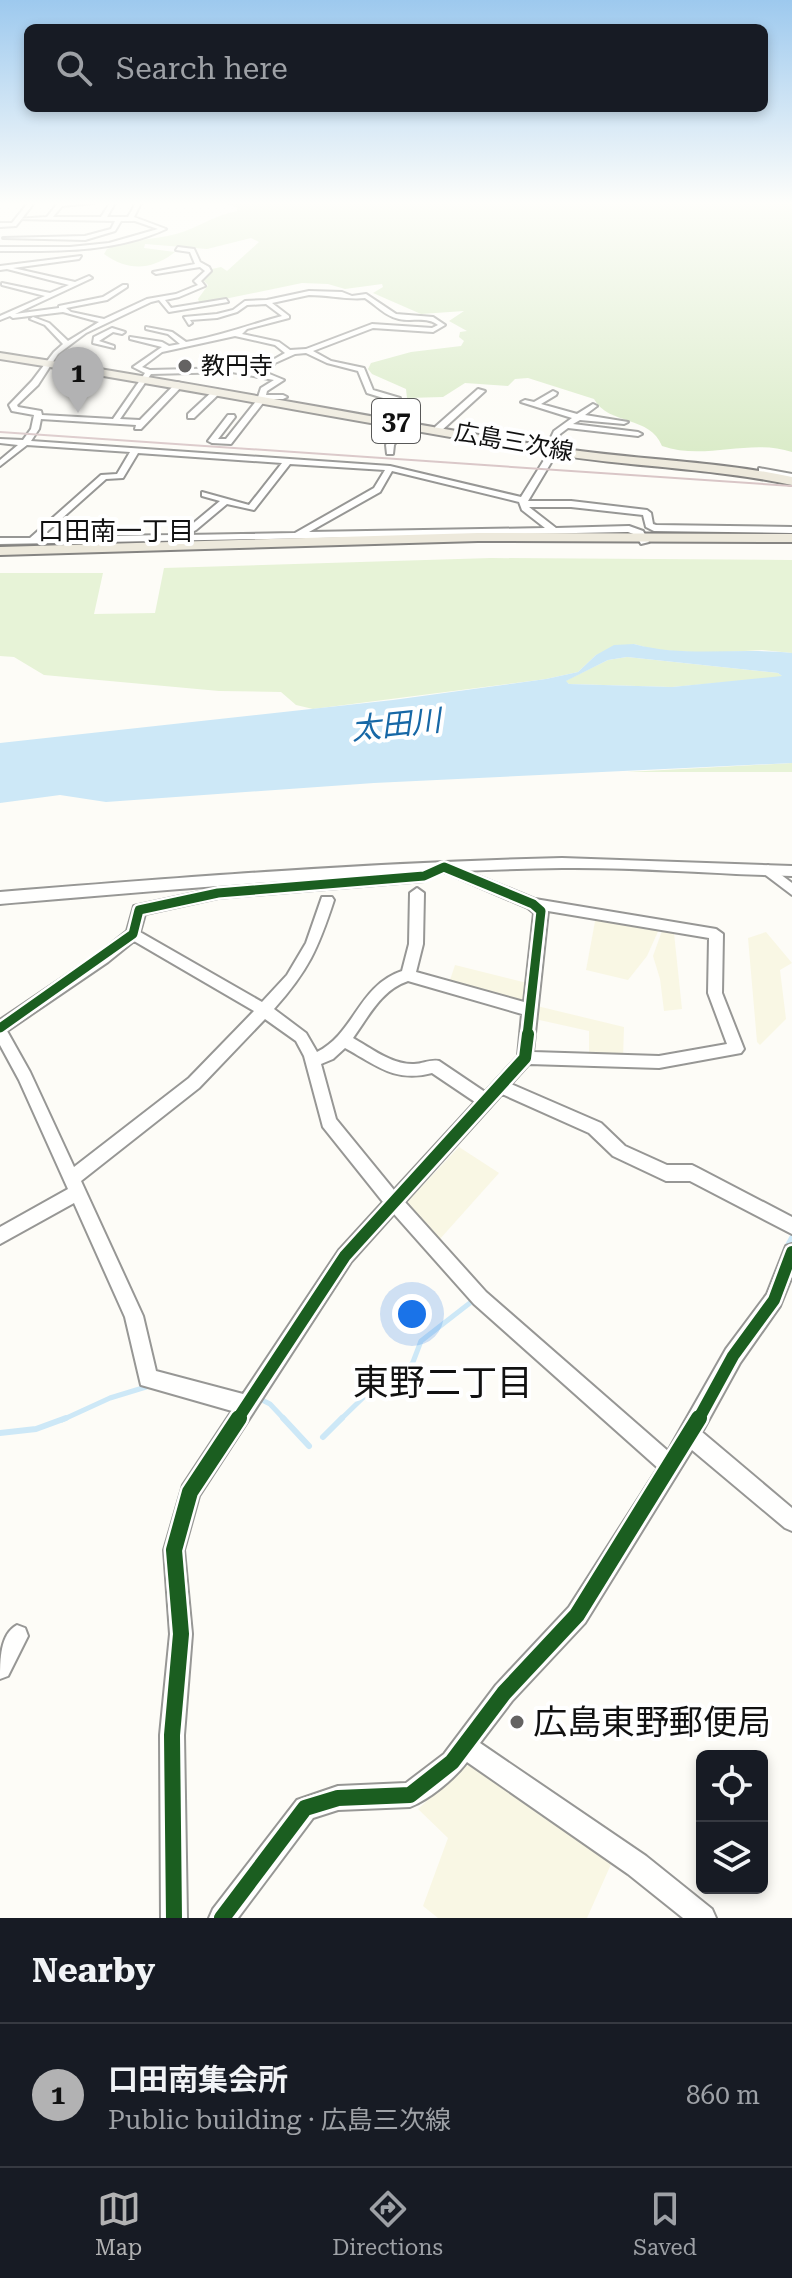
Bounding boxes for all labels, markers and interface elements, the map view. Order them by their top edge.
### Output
search box [24,24,768,112]
icon: search [52,46,96,90]
text: Search here [116,51,288,86]
pin: 1 [52,347,104,413]
place label: 教円寺 [201,352,273,380]
marker: 教円寺 [176,357,194,375]
road number: 37 [372,399,420,443]
street label: 広島三次線 [452,418,576,466]
district label: 口田南一丁目 [38,516,194,546]
water label: 太田川 [349,702,446,747]
your location [392,1294,432,1334]
district label: 東野二丁目 [353,1362,533,1404]
place label: 広島東野郵便局 [533,1702,771,1742]
marker: 広島東野郵便局 [508,1713,526,1731]
map controls [696,1750,768,1894]
button: locate [696,1750,768,1822]
button: layers [696,1822,768,1894]
text: Nearby [32,1950,155,1990]
text: 口田南集会所 [108,2062,288,2097]
text: 1 [51,2080,65,2110]
text: 860 m [686,2080,760,2110]
text: Public building · 広島三次線 [108,2105,451,2135]
tab: Map [95,2187,142,2260]
tab: Directions [332,2187,443,2260]
tab: Saved [633,2187,697,2260]

